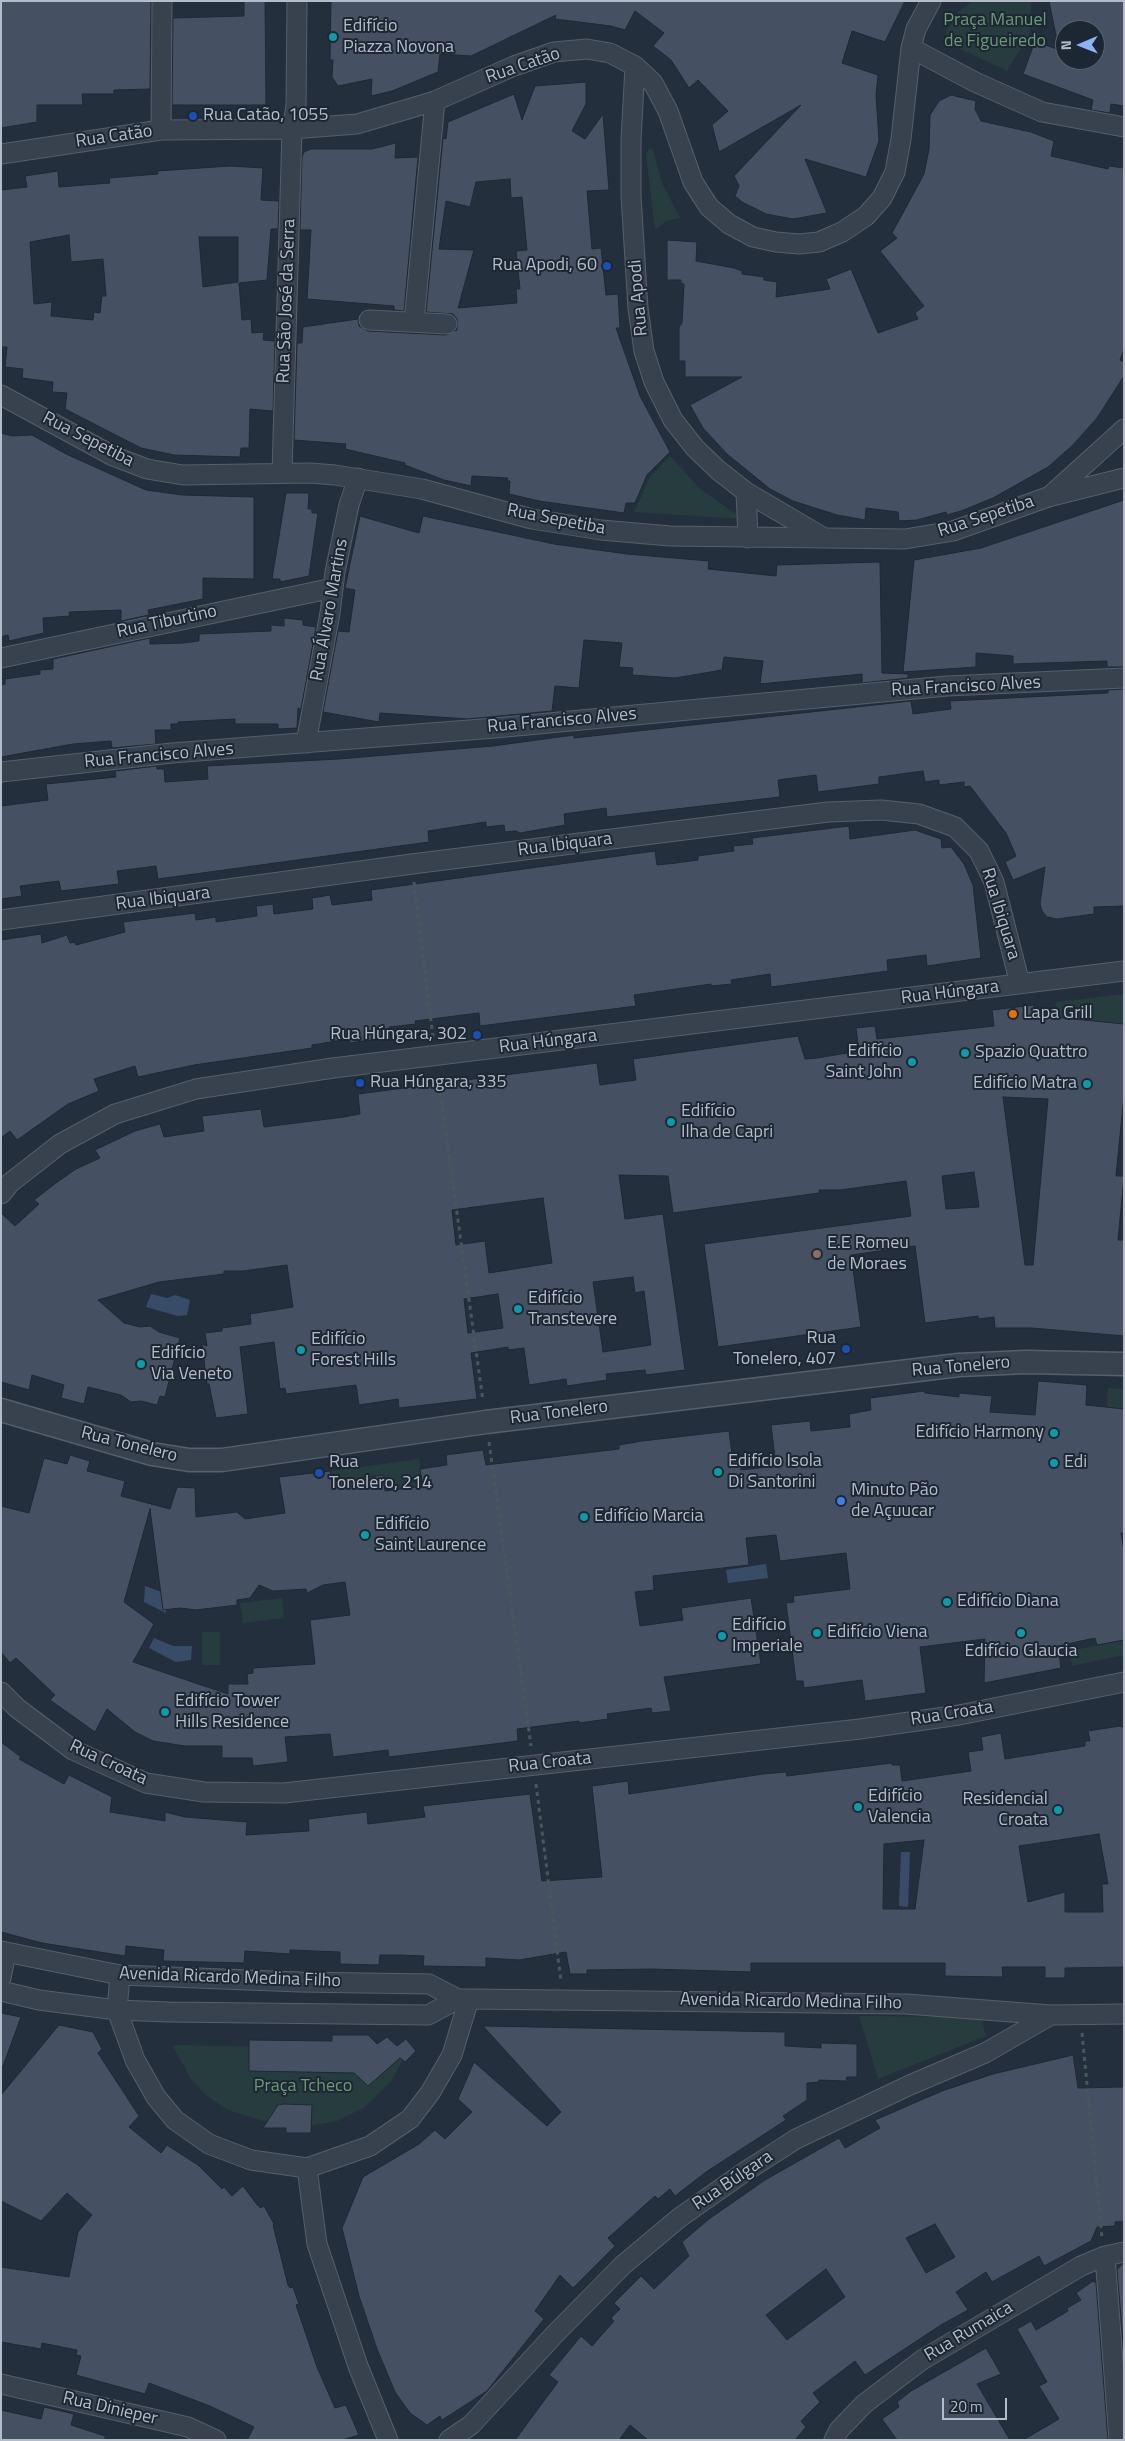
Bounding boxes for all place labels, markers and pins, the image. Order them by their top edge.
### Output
place label: Edifício Piazza Novona [343,16,454,58]
marker: Edifício Piazza Novona [327,31,339,43]
place label: Rua Catão, 1055 [203,105,329,127]
marker: Rua Catão, 1055 [187,110,199,122]
place label: Rua Apodi, 60 [492,255,597,277]
marker: Rua Apodi, 60 [601,260,613,272]
place label: Lapa Grill [1023,1003,1093,1025]
marker: Lapa Grill [1007,1008,1019,1020]
place label: Rua Húngara, 302 [330,1024,467,1046]
marker: Rua Húngara, 302 [471,1029,483,1041]
place label: Edifício Saint John [825,1041,902,1084]
place label: Spazio Quattro [975,1042,1087,1064]
marker: Spazio Quattro [959,1047,971,1059]
marker: Edifício Saint John [906,1056,918,1068]
place label: Rua Húngara, 335 [370,1072,507,1094]
place label: Edifício Matra [973,1073,1077,1095]
marker: Rua Húngara, 335 [354,1077,366,1089]
marker: Edifício Matra [1081,1078,1093,1090]
place label: Edifício Ilha de Capri [681,1101,773,1144]
marker: Edifício Ilha de Capri [665,1116,677,1128]
place label: E.E Romeu de Moraes [827,1233,909,1276]
marker: E.E Romeu de Moraes [811,1248,823,1260]
place label: Edifício Transtevere [528,1288,617,1330]
marker: Edifício Transtevere [512,1303,524,1315]
place label: Rua Tonelero, 407 [733,1328,836,1370]
place label: Edifício Forest Hills [311,1329,396,1372]
place label: Edifício Via Veneto [151,1343,232,1386]
marker: Rua Tonelero, 407 [840,1343,852,1355]
marker: Edifício Forest Hills [295,1344,307,1356]
marker: Edifício Via Veneto [135,1358,147,1370]
place label: Edifício Harmony [915,1422,1044,1444]
marker: Edifício Harmony [1048,1427,1060,1439]
place label: Edifício Isola Di Santorini [728,1451,822,1494]
place label: Rua Tonelero, 214 [329,1452,432,1495]
place label: Edi [1064,1452,1087,1474]
marker: Edi [1048,1457,1060,1469]
marker: Edifício Isola Di Santorini [712,1466,724,1478]
marker: Rua Tonelero, 214 [313,1467,325,1479]
place label: Minuto Pão de Açuucar [851,1480,938,1522]
marker: Minuto Pão de Açuucar [835,1495,847,1507]
place label: Edifício Marcia [594,1506,703,1528]
marker: Edifício Marcia [578,1511,590,1523]
place label: Edifício Saint Laurence [375,1514,486,1556]
marker: Edifício Saint Laurence [359,1529,371,1541]
place label: Edifício Diana [957,1591,1059,1613]
marker: Edifício Diana [941,1596,953,1608]
place label: Edifício Imperiale [732,1615,802,1658]
place label: Edifício Viena [827,1622,928,1644]
marker: Edifício Viena [811,1627,823,1639]
marker: Edifício Glaucia [1015,1627,1027,1639]
marker: Edifício Imperiale [716,1630,728,1642]
place label: Edifício Glaucia [964,1641,1078,1663]
place label: Edifício Tower Hills Residence [175,1691,289,1734]
marker: Edifício Tower Hills Residence [159,1706,171,1718]
place label: Edifício Valencia [868,1786,931,1828]
place label: Residencial Croata [962,1789,1048,1832]
marker: Edifício Valencia [852,1801,864,1813]
marker: Residencial Croata [1052,1804,1064,1816]

